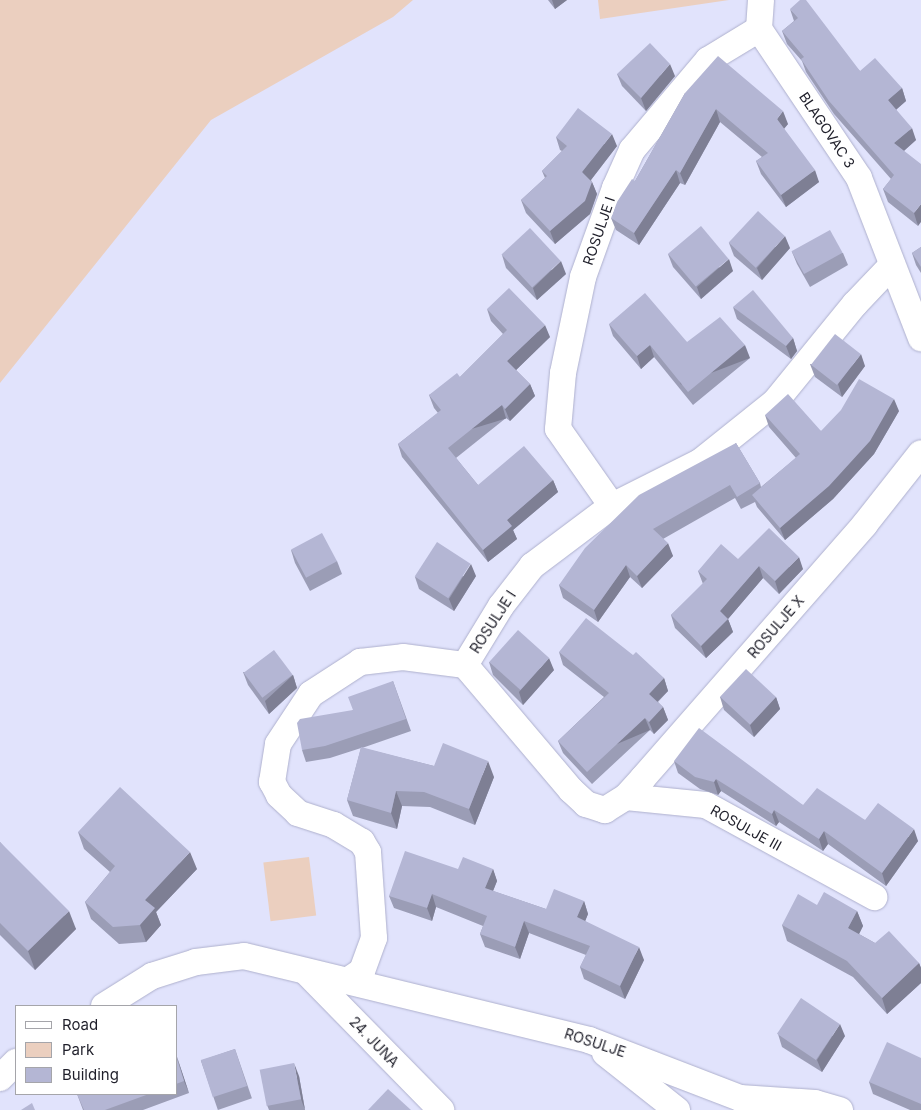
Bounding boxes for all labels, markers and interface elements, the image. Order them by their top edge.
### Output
street label: BLAGOVAC 3 [796,89,858,171]
street label: ROSULJE I [579,195,619,267]
street label: ROSULJE I [467,588,519,656]
street label: ROSULJE X [744,592,808,662]
street label: ROSULJE III [708,802,784,854]
legend [15,1005,178,1095]
street label: 24. JUNA [346,1013,402,1071]
text: Road [62,1015,98,1034]
street label: ROSULJE [562,1025,628,1061]
text: Park [62,1040,94,1059]
text: Building [62,1065,119,1084]

